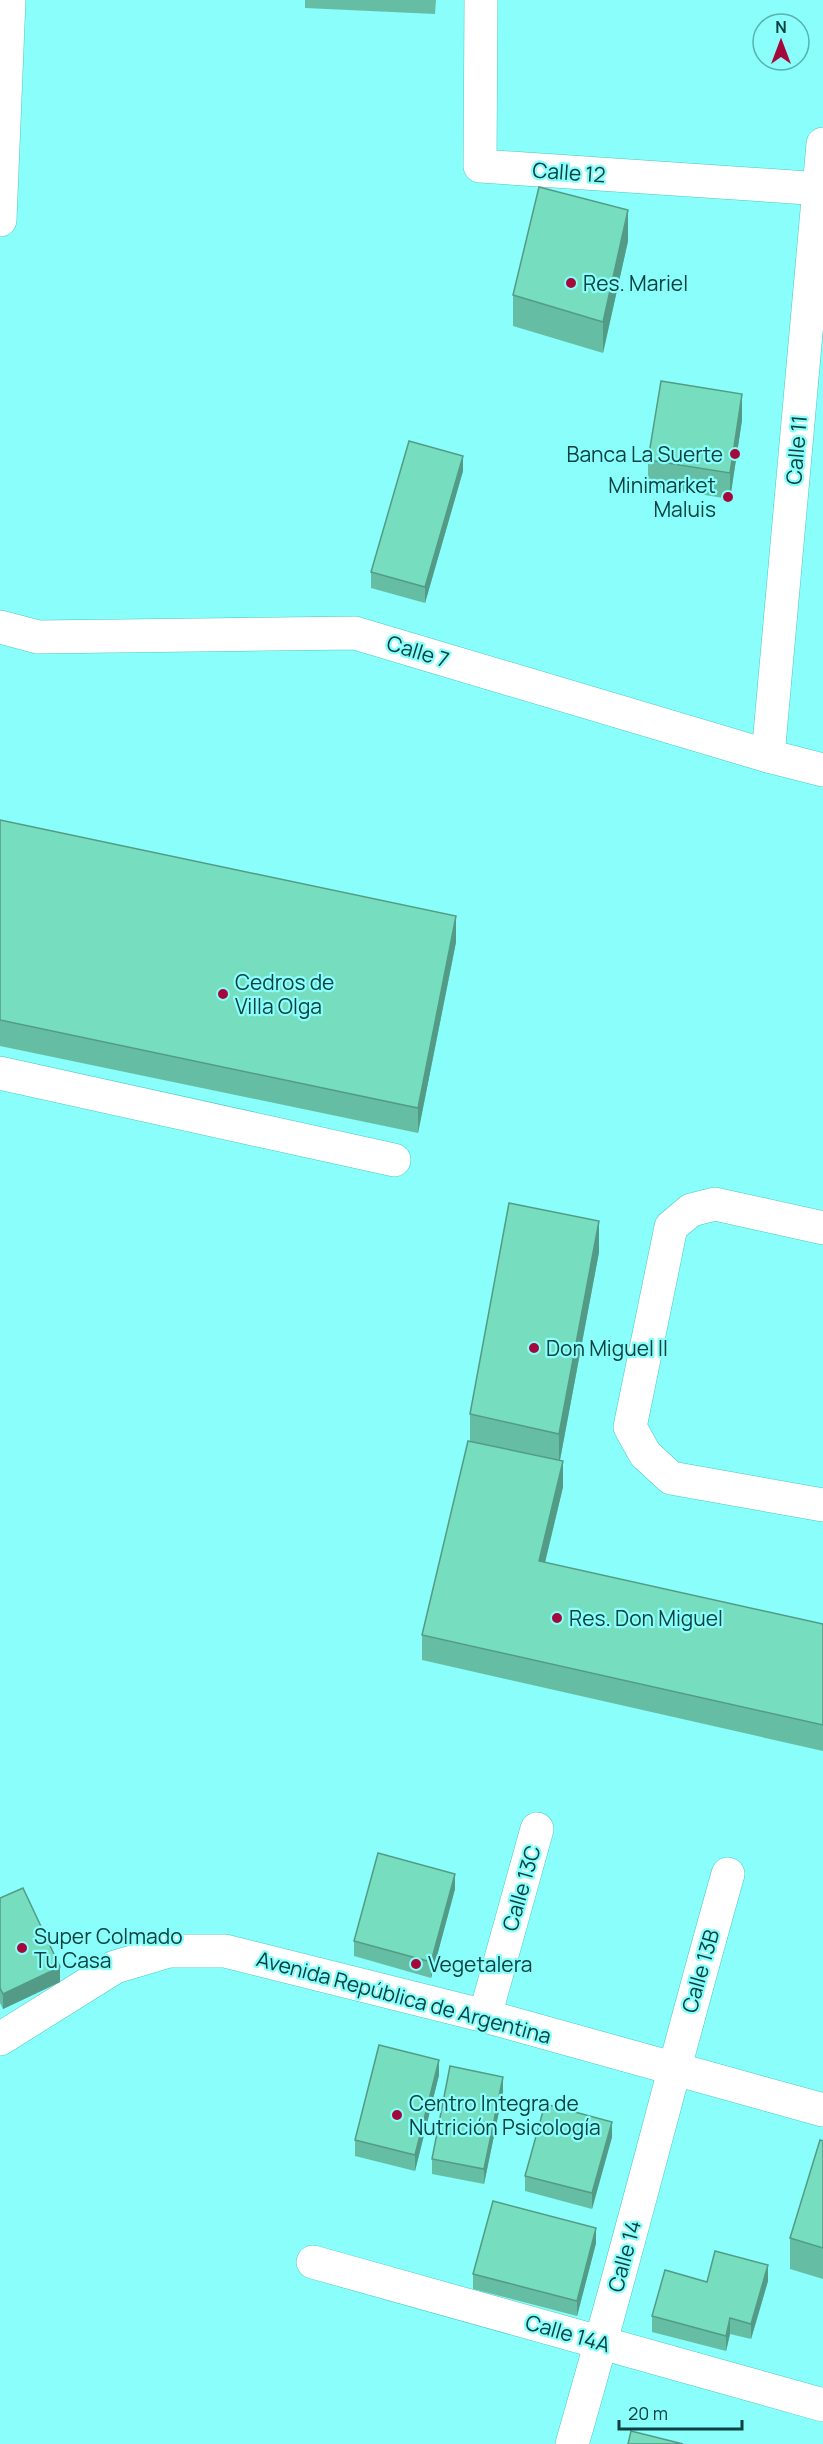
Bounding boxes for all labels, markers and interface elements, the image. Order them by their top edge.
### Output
north arrow [751,12,811,72]
text: N [775,16,787,38]
street label: Calle 12 [532,155,606,189]
place label: Res. Mariel [583,269,688,297]
marker: Res. Mariel [564,276,578,290]
street label: Calle 11 [779,414,813,486]
place label: Banca La Suerte [567,440,723,468]
marker: Banca La Suerte [728,447,742,461]
place label: Minimarket Maluis [608,471,716,523]
marker: Minimarket Maluis [721,490,735,504]
street label: Calle 7 [384,628,452,674]
place label: Cedros de Villa Olga [235,968,334,1020]
marker: Cedros de Villa Olga [216,987,230,1001]
place label: Don Miguel II [546,1334,668,1362]
marker: Don Miguel II [527,1341,541,1355]
place label: Res. Don Miguel [569,1604,723,1632]
marker: Res. Don Miguel [550,1611,564,1625]
street label: Calle 13C [495,1842,547,1934]
place label: Super Colmado Tu Casa [34,1922,183,1974]
street label: Calle 13B [675,1926,725,2016]
marker: Super Colmado Tu Casa [15,1941,29,1955]
street label: Avenida República de Argentina [254,1944,554,2050]
place label: Vegetalera [428,1950,532,1978]
marker: Vegetalera [409,1957,423,1971]
place label: Centro Integra de Nutrición Psicología [409,2089,601,2141]
marker: Centro Integra de Nutrición Psicología [390,2108,404,2122]
street label: Calle 14 [601,2217,647,2295]
street label: Calle 14A [522,2308,614,2358]
scale bar [619,2393,742,2431]
text: 20 m [628,2401,668,2425]

